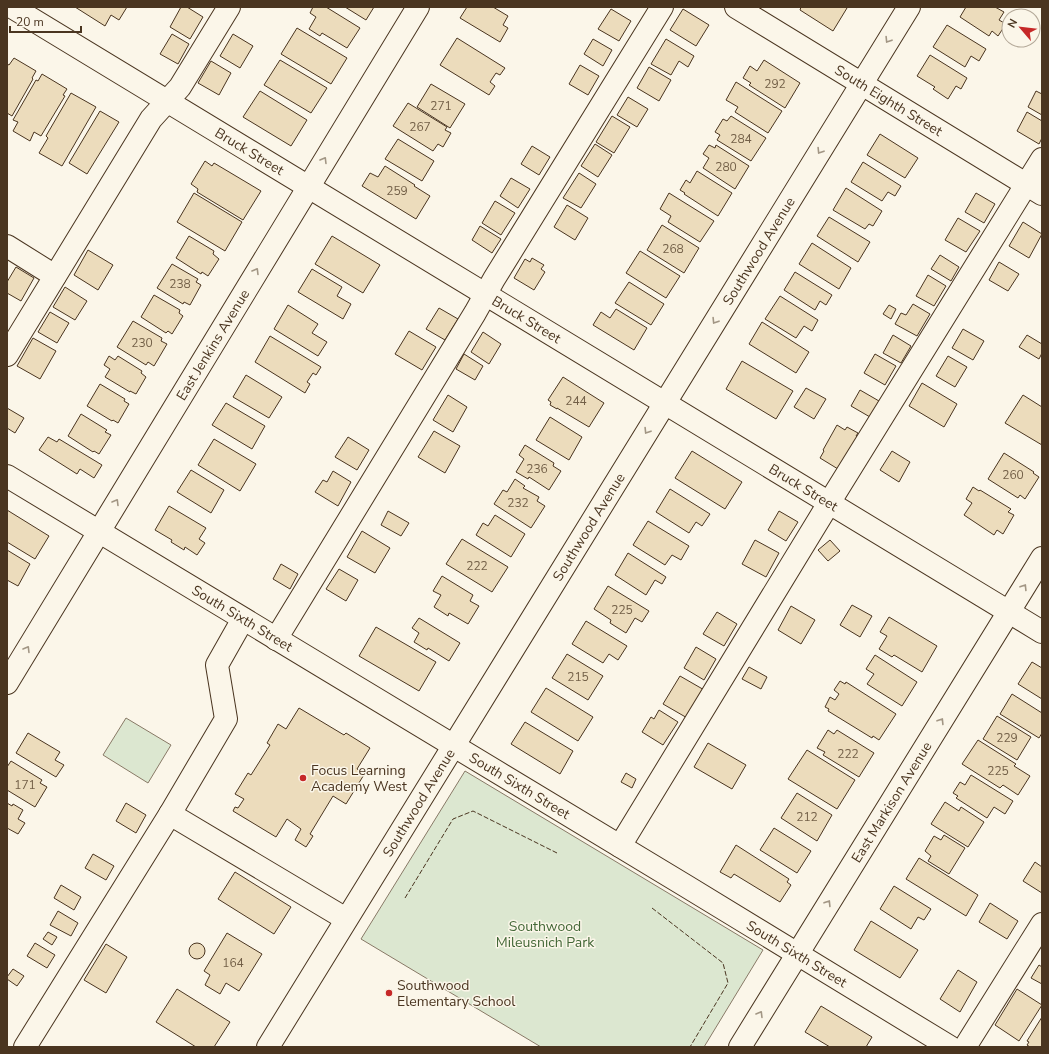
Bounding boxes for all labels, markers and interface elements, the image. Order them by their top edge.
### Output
scale bar [10,8,81,34]
north arrow [1001,8,1041,48]
text: 20 m [16,14,44,30]
text: N [1004,16,1021,31]
one-way arrow [886,36,893,43]
street label: South Eighth Street [831,61,946,141]
house number: 292 [764,76,786,92]
house number: 271 [430,98,452,114]
house number: 267 [409,119,431,135]
street label: Bruck Street [211,123,288,180]
house number: 284 [730,131,752,147]
one-way arrow [817,147,825,154]
one-way arrow [319,157,327,164]
house number: 280 [715,159,737,175]
house number: 259 [386,183,408,199]
street label: Southwood Avenue [718,194,800,309]
house number: 268 [662,241,684,257]
one-way arrow [252,268,259,275]
house number: 238 [169,276,191,292]
street label: East Jenkins Avenue [172,286,254,404]
street label: Bruck Street [488,291,565,348]
one-way arrow [712,317,720,324]
house number: 230 [131,335,153,351]
house number: 244 [565,393,587,409]
one-way arrow [644,427,651,434]
street label: Bruck Street [765,460,842,516]
house number: 236 [526,461,548,477]
house number: 260 [1002,467,1024,483]
street label: Southwood Avenue [548,469,630,585]
house number: 232 [507,495,529,511]
one-way arrow [112,499,119,506]
house number: 222 [466,558,488,574]
street label: South Sixth Street [188,581,296,656]
one-way arrow [1019,584,1027,591]
house number: 225 [611,602,633,618]
one-way arrow [23,646,30,653]
house number: 215 [567,669,589,685]
one-way arrow [936,718,944,725]
house number: 229 [996,730,1018,746]
street label: East Markison Avenue [847,738,936,866]
street label: Southwood Avenue [378,745,460,861]
house number: 222 [837,746,859,762]
street label: South Sixth Street [466,748,574,824]
place label: Focus Learning Academy West [311,761,407,796]
house number: 225 [987,763,1009,779]
marker: Focus Learning Academy West [298,773,308,783]
house number: 171 [14,777,36,793]
house number: 212 [796,809,818,825]
one-way arrow [824,900,831,907]
street label: South Sixth Street [743,916,851,992]
park label: Southwood Mileusnich Park [496,917,595,952]
house number: 164 [222,955,244,971]
place label: Southwood Elementary School [397,976,516,1011]
marker: Southwood Elementary School [384,988,394,998]
one-way arrow [756,1011,763,1018]

